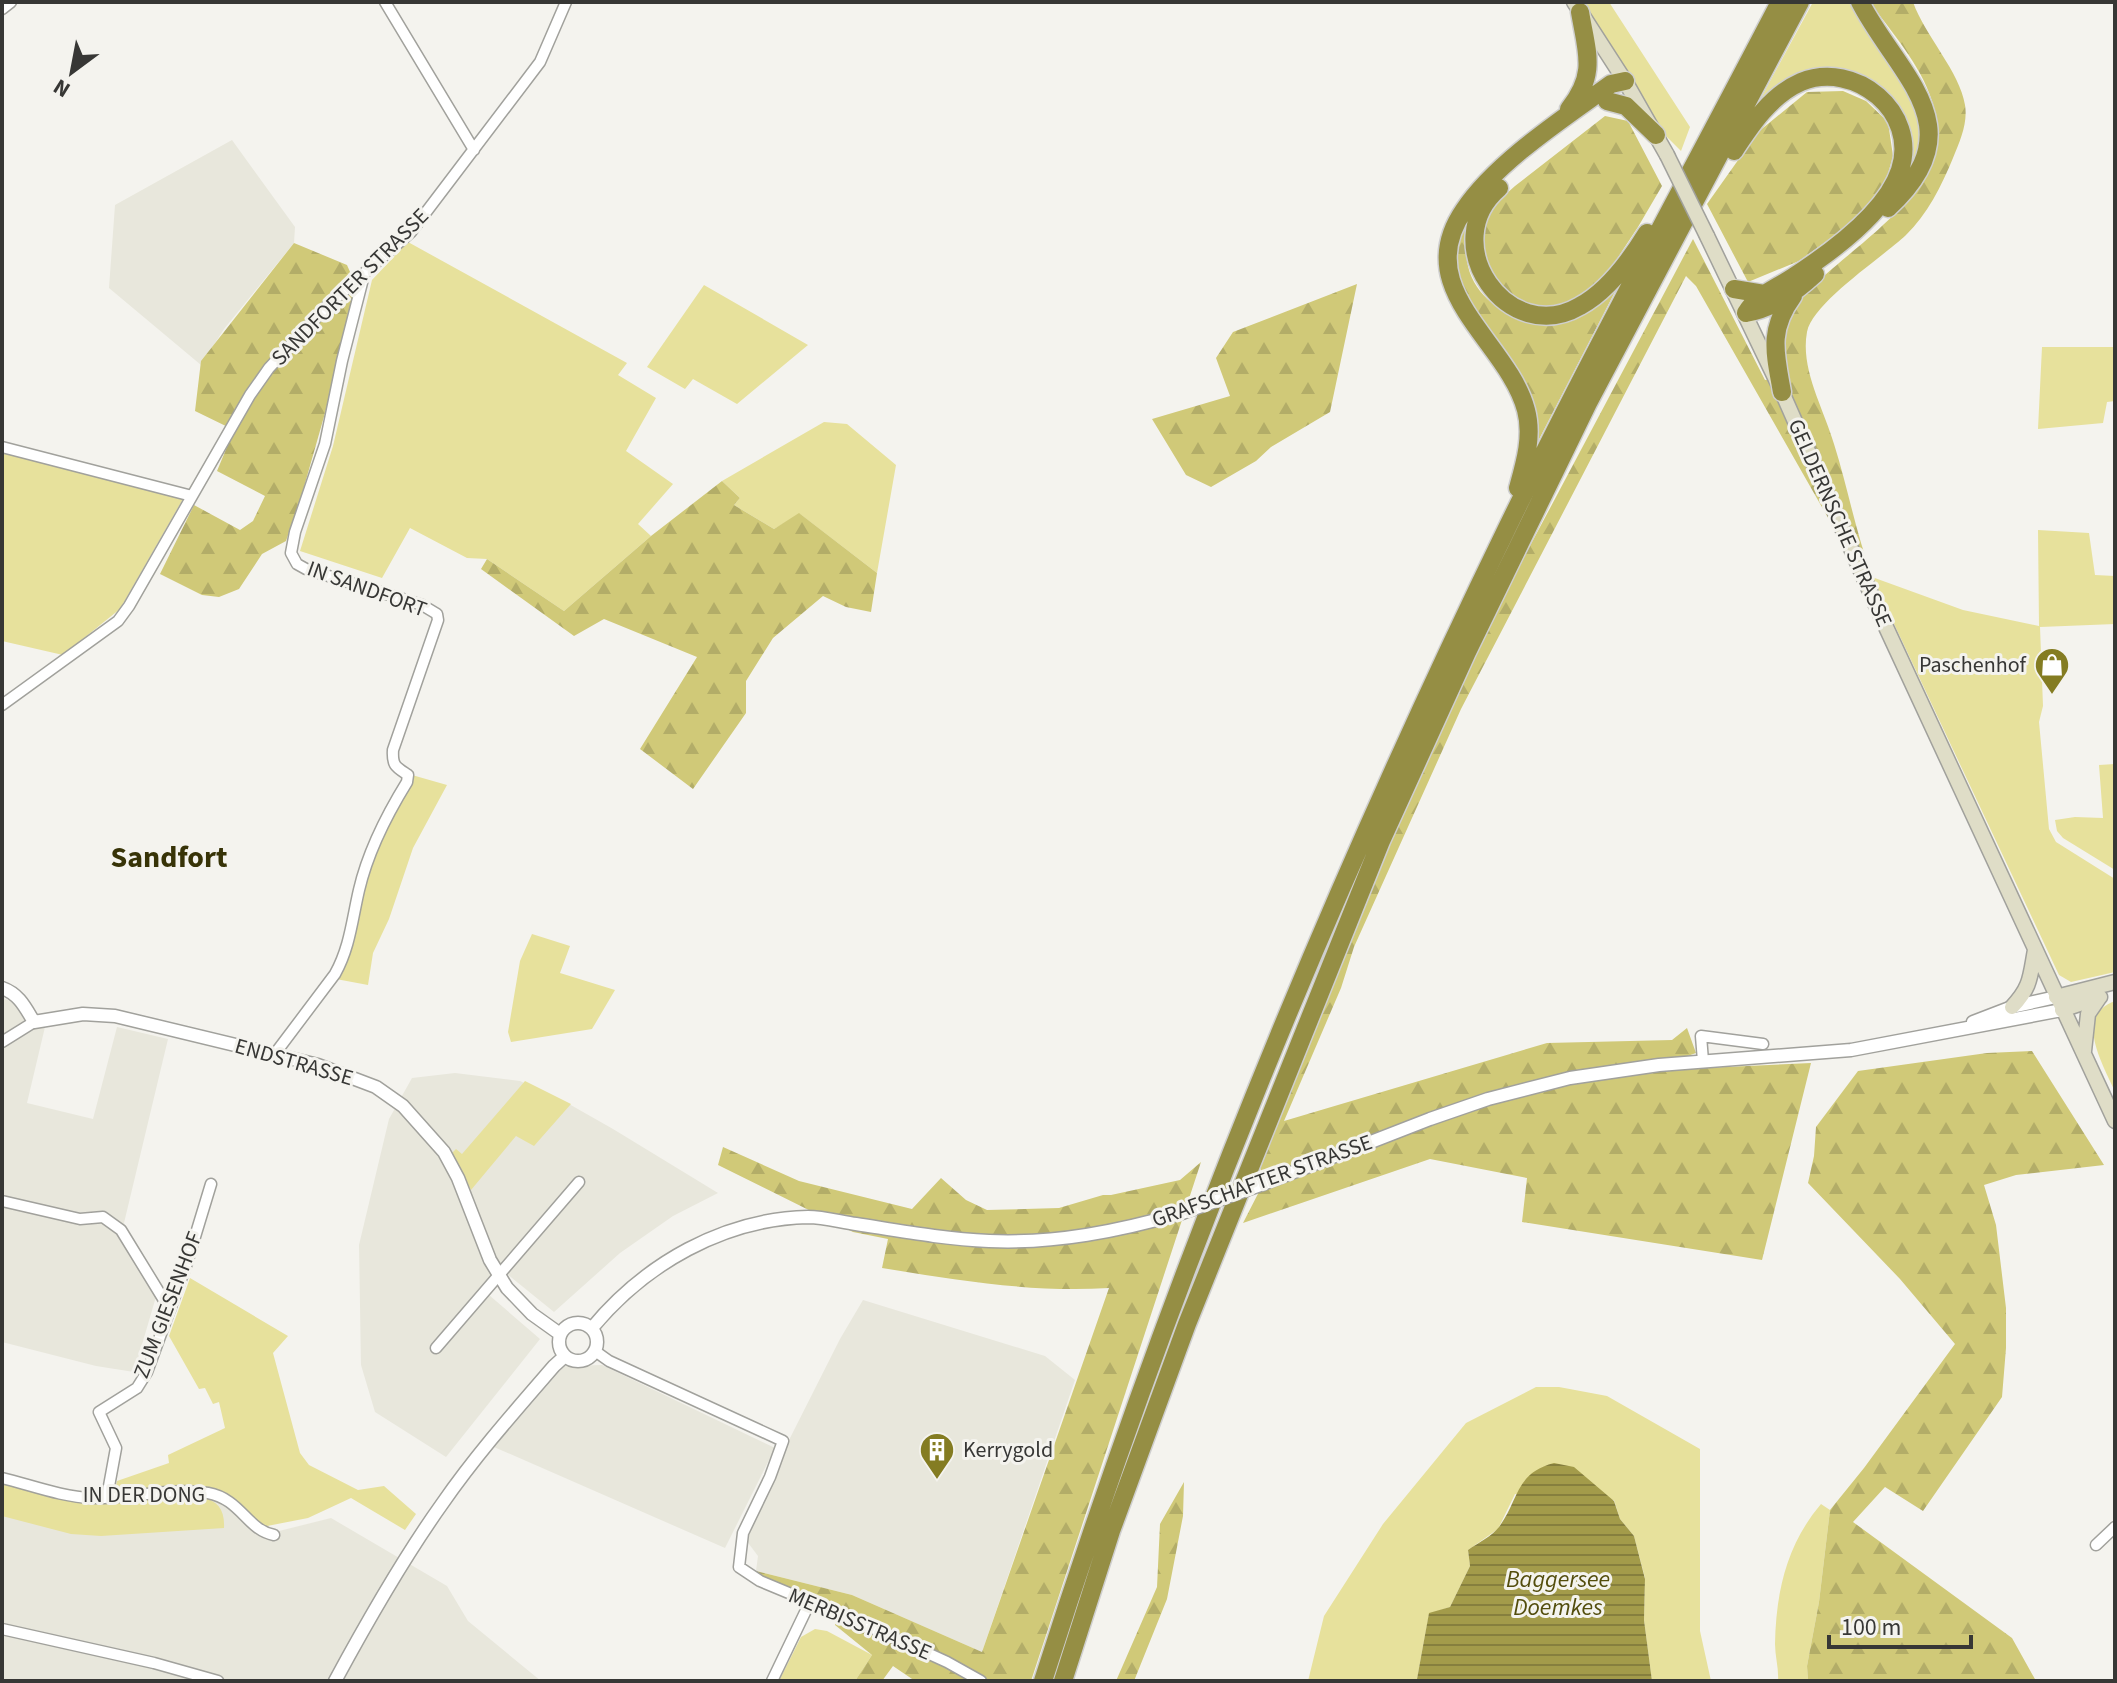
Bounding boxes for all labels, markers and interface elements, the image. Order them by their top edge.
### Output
north arrow [32,32,112,112]
text: N [47,71,77,106]
street label: SANDFORTER STRASSE [264,201,436,373]
street label: GELDERNSCHE STRASSE [1780,414,1900,632]
street label: IN SANDFORT [303,553,431,626]
shop icon: Paschenhof [2033,646,2071,696]
place label: Paschenhof [1919,649,2028,681]
district label: Sandfort [111,836,228,879]
street label: ENDSTRASSE [231,1030,357,1094]
street label: GRAFSCHAFTER STRASSE [1147,1126,1377,1236]
street label: ZUM GIESENHOF [125,1227,211,1383]
building icon: Kerrygold [918,1431,956,1481]
place label: Kerrygold [963,1434,1053,1466]
street label: IN DER DONG [83,1479,205,1511]
water label: Baggersee Doemkes [1506,1562,1610,1625]
street label: MERBISSTRASSE [784,1579,936,1669]
scale bar [1829,1599,1971,1649]
text: 100 m [1841,1610,1901,1645]

